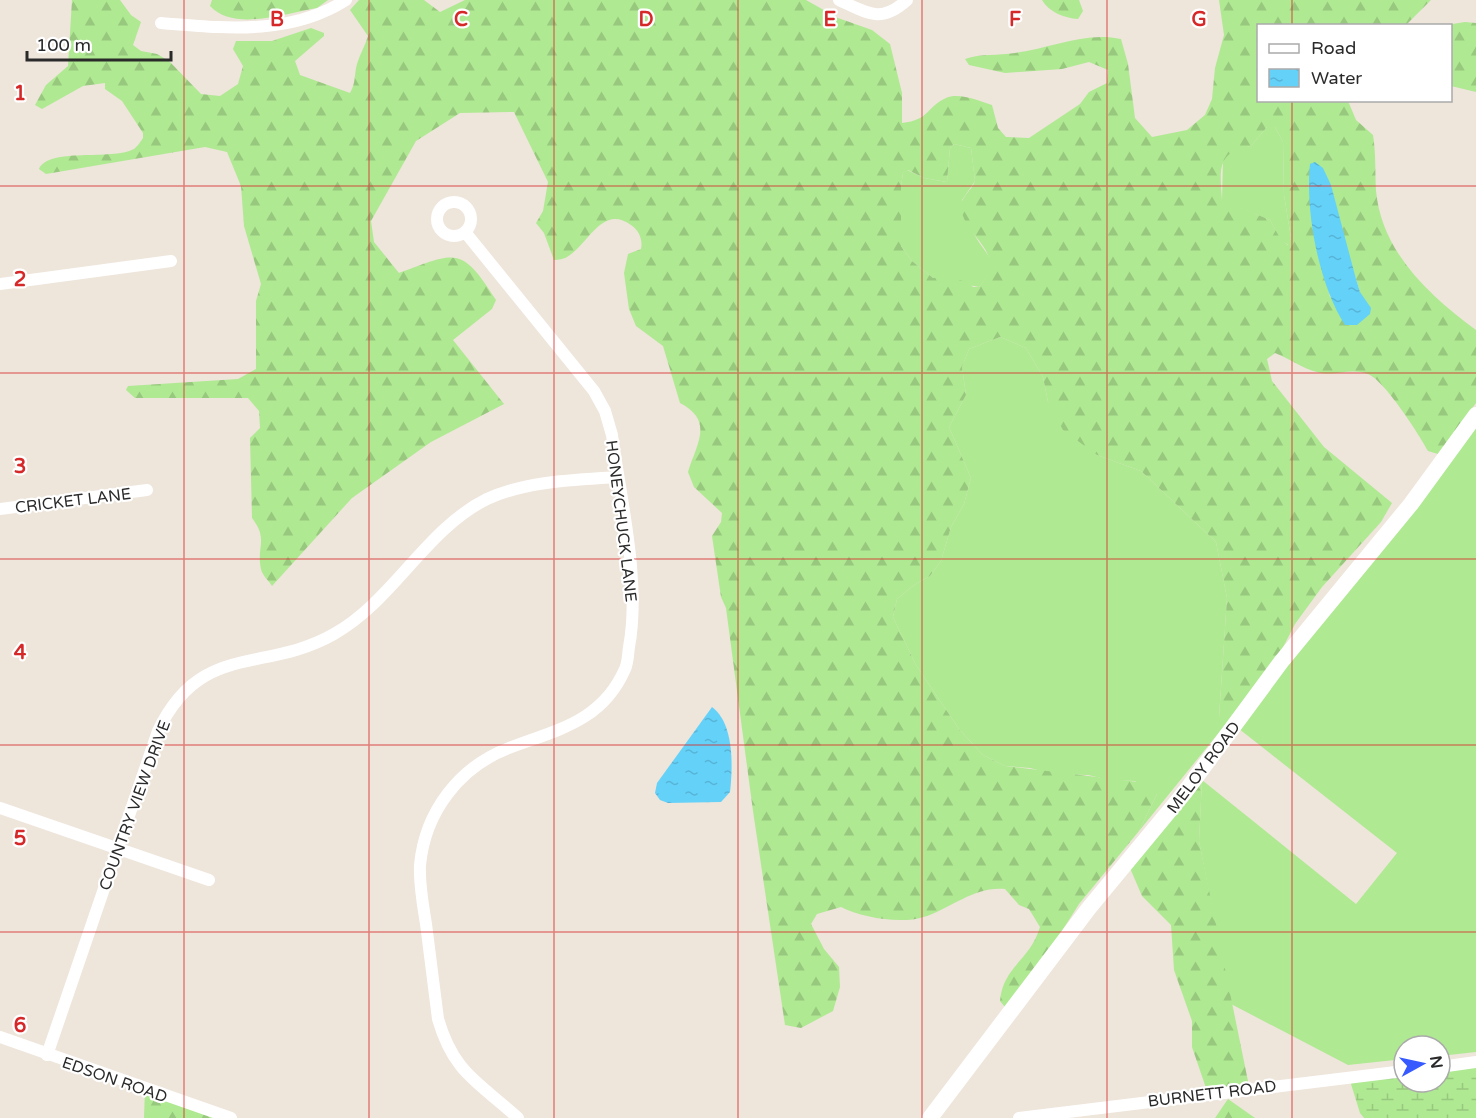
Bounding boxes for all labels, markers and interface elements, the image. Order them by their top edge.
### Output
text: B [270,8,284,32]
text: C [454,8,468,32]
text: D [638,8,654,32]
text: E [824,8,837,32]
text: F [1009,8,1021,32]
text: G [1191,8,1207,32]
scale bar [27,24,171,62]
legend [1257,24,1452,102]
text: 100 m [36,34,91,56]
text: Road [1311,37,1356,59]
text: Water [1311,67,1362,89]
text: 1 [14,82,26,106]
text: 2 [14,268,26,292]
street label: HONEYCHUCK LANE [601,439,641,603]
text: 3 [14,455,26,479]
street label: CRICKET LANE [14,484,132,518]
text: 4 [14,641,27,665]
street label: COUNTRY VIEW DRIVE [95,717,175,893]
street label: MELOY ROAD [1163,718,1245,817]
text: 5 [14,827,26,851]
text: 6 [14,1014,26,1038]
north arrow [1392,1034,1452,1094]
street label: EDSON ROAD [59,1053,170,1107]
text: N [1425,1054,1447,1070]
street label: BURNETT ROAD [1147,1076,1278,1112]

